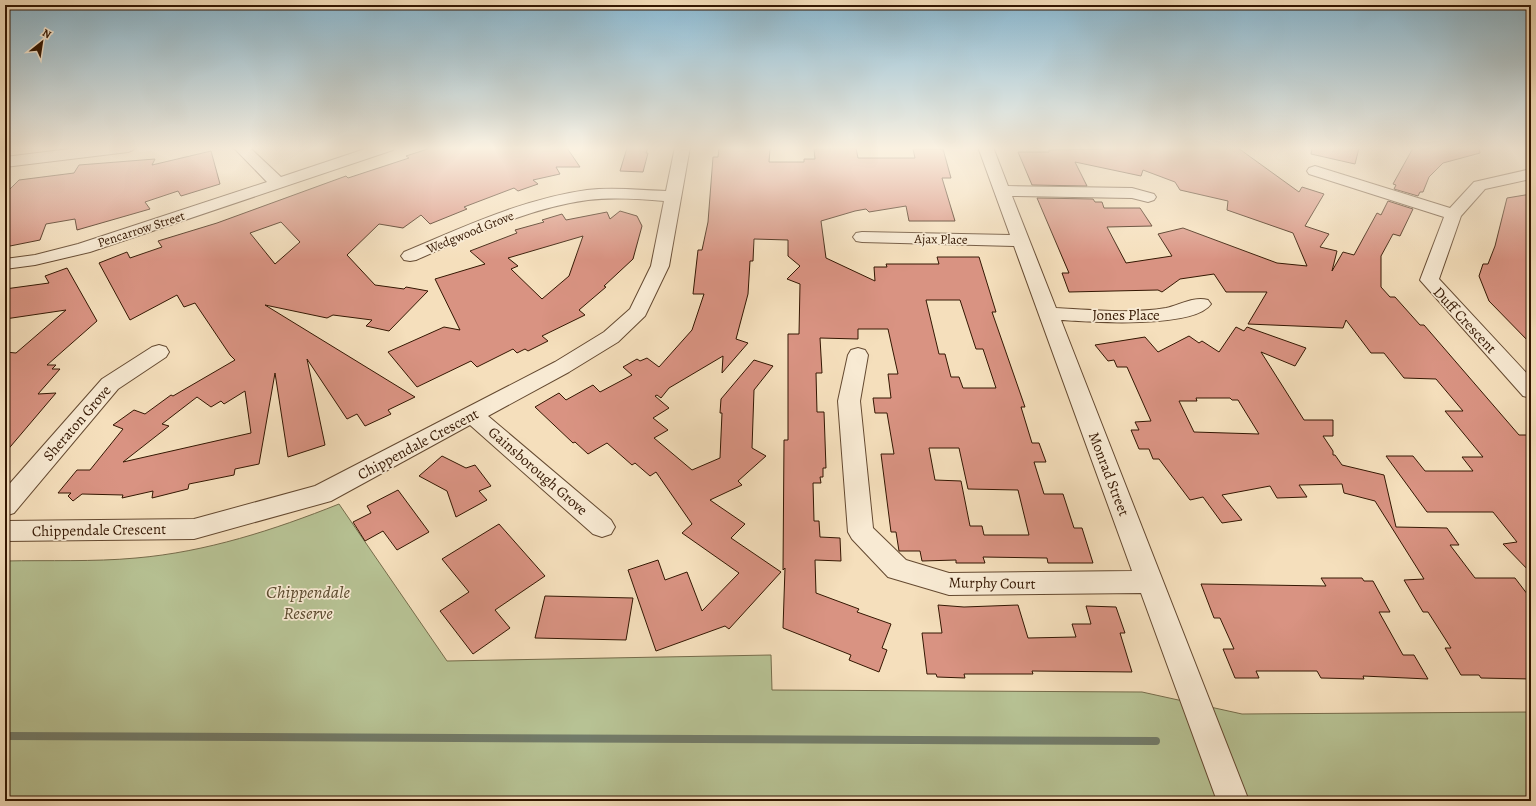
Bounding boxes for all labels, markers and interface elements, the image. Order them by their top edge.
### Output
north arrow [22,22,62,62]
text: N [40,25,54,42]
street label: Pencarrow Street [95,207,187,251]
street label: Wedgwood Grove [423,207,516,258]
street label: Ajax Place [913,230,968,248]
street label: Duff Crescent [1429,282,1501,358]
street label: Jones Place [1092,305,1160,325]
street label: Sheraton Grove [38,381,116,465]
street label: Chippendale Crescent [354,404,482,484]
street label: Gainsborough Grove [484,422,592,520]
street label: Monrad Street [1084,429,1134,519]
street label: Chippendale Crescent [32,519,166,541]
street label: Murphy Court [948,572,1036,594]
park label: Chippendale Reserve [266,580,351,625]

